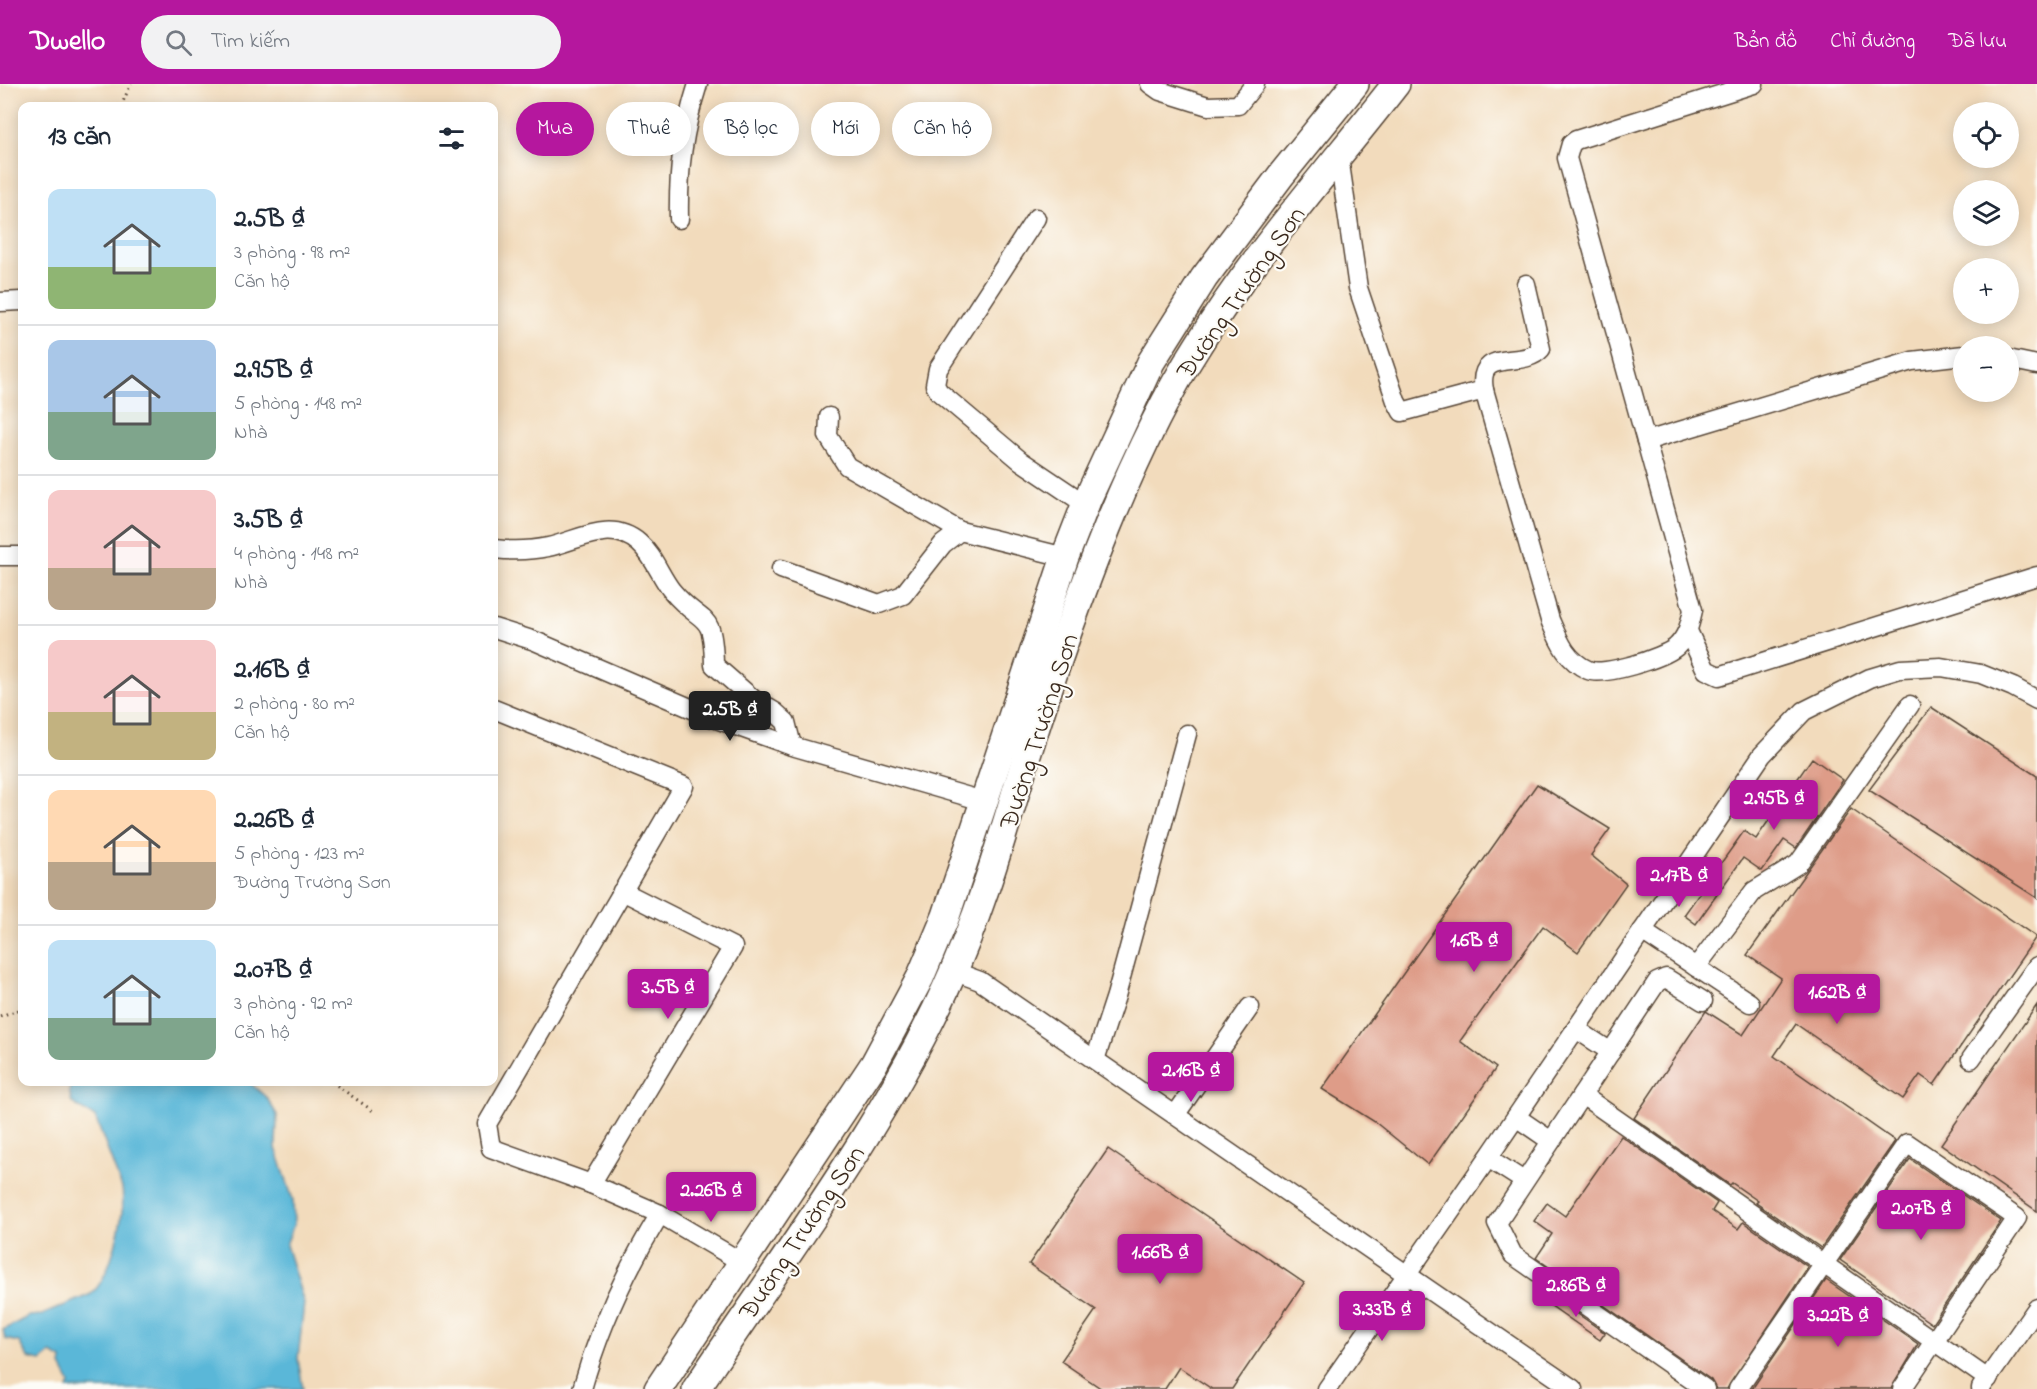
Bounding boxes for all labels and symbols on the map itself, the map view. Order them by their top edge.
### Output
street label: Đường Trường Sơn [1168,199,1316,389]
street label: Đường Trường Sơn [991,629,1090,836]
pin: 2.5B ₫ [681,691,779,742]
pin: 2.95B ₫ [1719,780,1829,831]
pin: 2.17B ₫ [1624,857,1734,908]
pin: 1.6B ₫ [1425,922,1523,973]
pin: 3.5B ₫ [619,969,717,1020]
pin: 1.62B ₫ [1782,974,1892,1025]
pin: 2.16B ₫ [1136,1052,1246,1103]
street label: Đường Trường Sơn [730,1139,876,1330]
pin: 2.26B ₫ [656,1172,766,1223]
pin: 2.07B ₫ [1866,1190,1976,1241]
pin: 1.66B ₫ [1105,1234,1215,1285]
pin: 2.86B ₫ [1521,1267,1631,1318]
pin: 3.33B ₫ [1327,1291,1437,1342]
pin: 3.22B ₫ [1783,1297,1893,1348]

